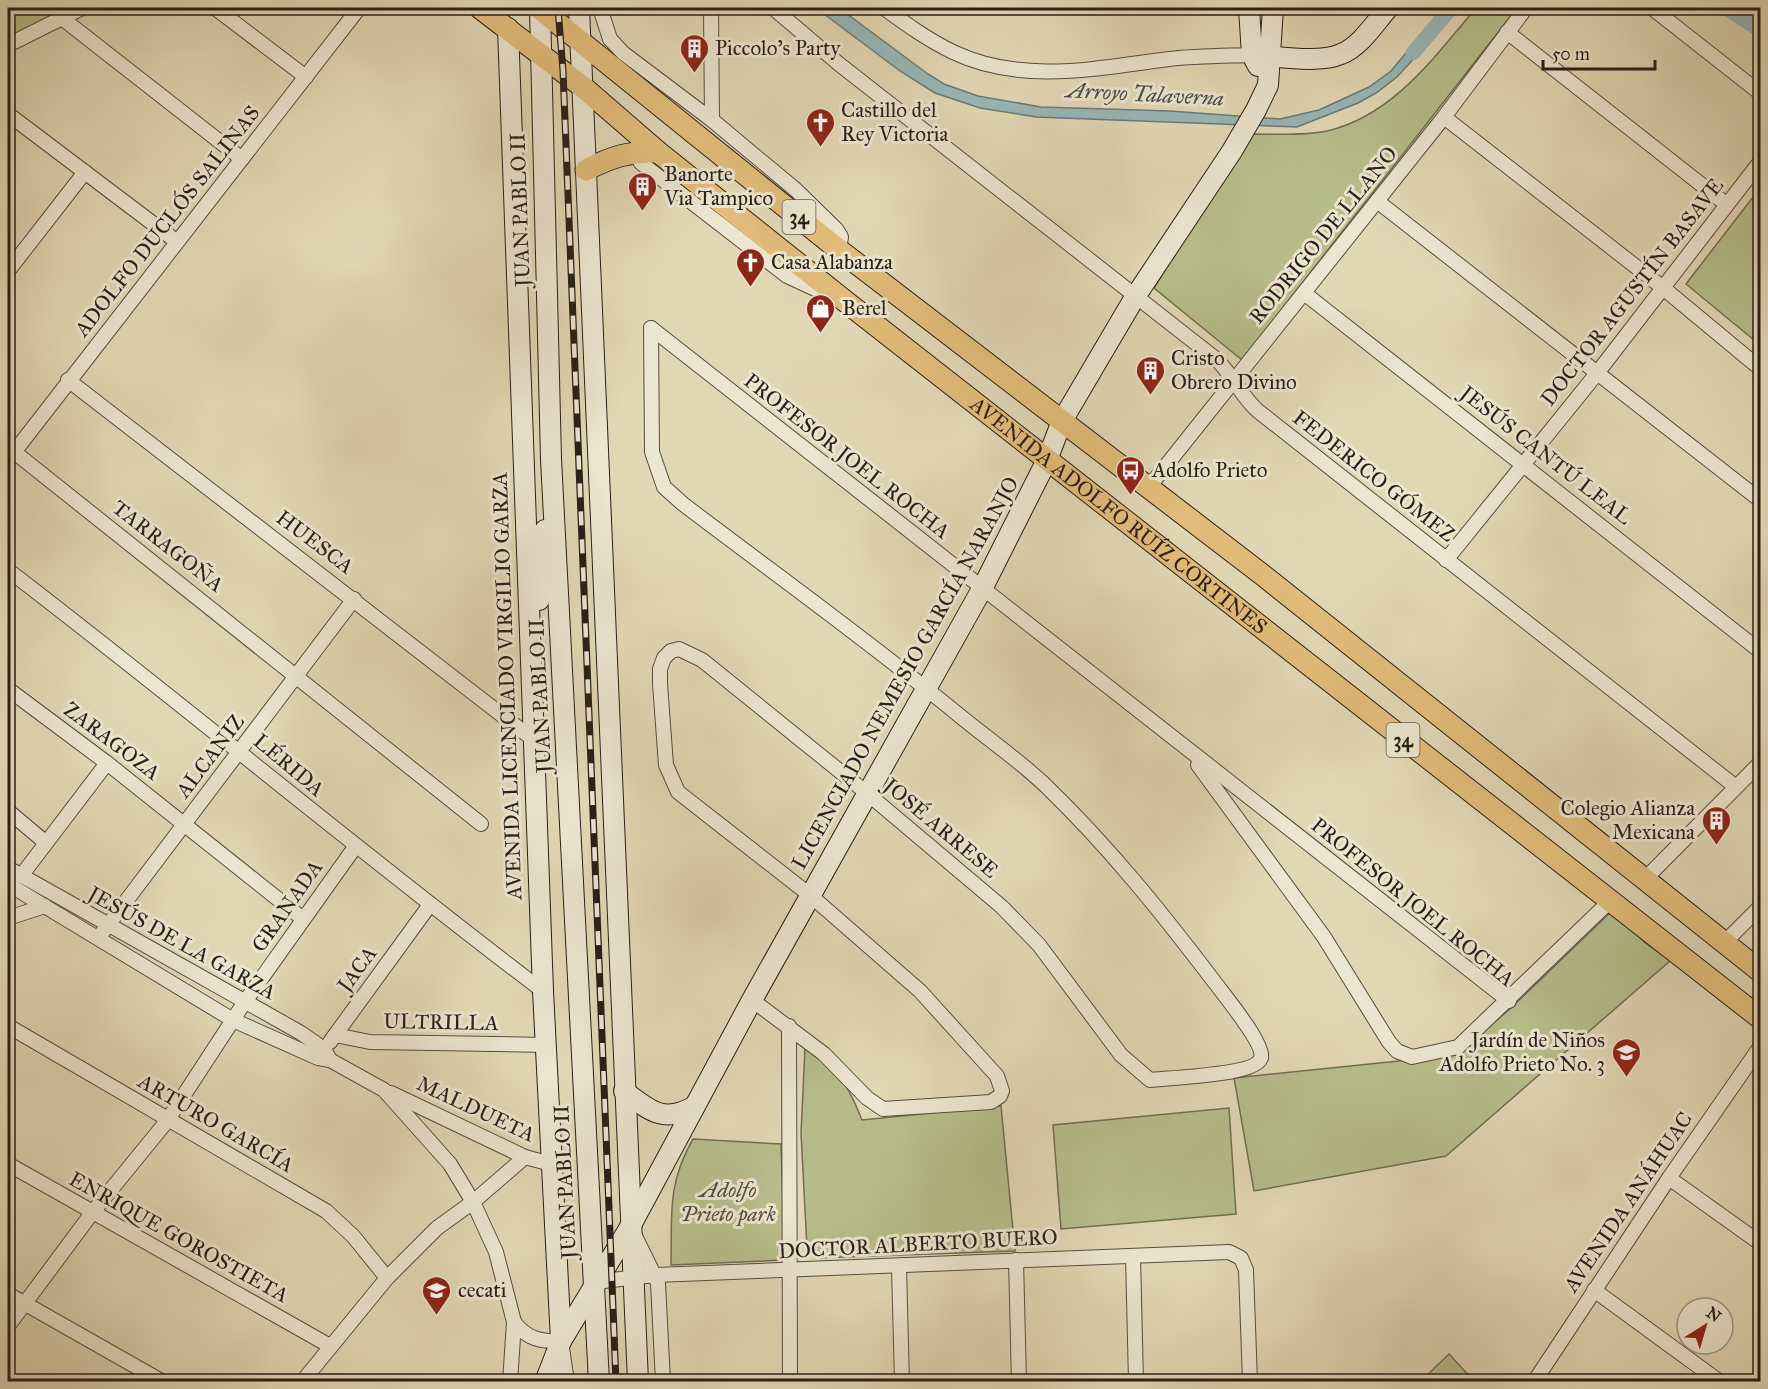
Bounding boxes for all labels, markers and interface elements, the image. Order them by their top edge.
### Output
building icon: Piccolo's Party [678,32,710,74]
scale bar [1543,33,1656,71]
place label: Piccolo's Party [715,35,841,61]
text: 50 m [1552,43,1590,65]
water label: Arroyo Talaverna [1063,76,1225,112]
place label: Castillo del Rey Victoria [841,97,949,147]
street label: ADOLFO DUCLÓS SALINAS [67,100,265,343]
church icon: Castillo del Rey Victoria [804,106,836,148]
street label: JUAN PABLO II [504,132,536,290]
street label: RODRIGO DE LLANO [1243,141,1403,329]
place label: Banorte Via Tampico [663,161,773,211]
building icon: Banorte Via Tampico [627,170,659,212]
street label: DOCTOR AGUSTÍN BASAVE [1534,172,1729,411]
road number: 34 [782,200,816,234]
church icon: Casa Alabanza [734,246,766,288]
place label: Casa Alabanza [771,249,893,275]
shop icon: Berel [805,292,837,334]
place label: Berel [842,295,887,321]
place label: Cristo Obrero Divino [1171,345,1297,395]
building icon: Cristo Obrero Divino [1134,354,1166,396]
street label: PROFESOR JOEL ROCHA [739,368,955,544]
street label: JESÚS CANTÚ LEAL [1453,378,1638,530]
street label: AVENIDA ADOLFO RUÍZ CORTINES [964,390,1273,640]
street label: FEDERICO GÓMEZ [1287,404,1461,548]
bus stop icon: Adolfo Prieto [1115,454,1147,496]
place label: Adolfo Prieto [1151,457,1268,483]
street label: AVENIDA LICENCIADO VIRGILIO GARZA [487,472,527,901]
street label: LICENCIADO NEMESIO GARCÍA NARANJO [785,472,1024,874]
street label: TARRAGOÑA [107,494,229,598]
street label: HUESCA [271,504,359,580]
street label: JUAN PABLO II [523,618,557,776]
street label: ZARAGOZA [59,696,165,786]
street label: ALCANIZ [170,709,250,804]
road number: 34 [1386,723,1420,757]
street label: LÉRIDA [248,727,330,802]
street label: JOSÉ ARRESE [877,770,1004,884]
place label: Colegio Alianza Mexicana [1561,795,1695,845]
building icon: Colegio Alianza Mexicana [1700,804,1732,846]
street label: PROFESOR JOEL ROCHA [1306,812,1520,992]
street label: GRANADA [246,855,328,957]
street label: JESÚS DE LA GARZA [82,879,281,1005]
street label: JACA [330,941,382,999]
street label: ULTRILLA [383,1008,499,1036]
place label: Jardín de Niños Adolfo Prieto No. 3 [1439,1027,1605,1077]
school or university icon: Jardín de Niños Adolfo Prieto No. 3 [1610,1036,1642,1078]
street label: ARTURO GARCÍA [133,1066,299,1178]
street label: MALDUETA [413,1070,539,1148]
street label: JUAN PABLO II [548,1104,582,1262]
street label: AVENIDA ANÁHUAC [1557,1107,1698,1298]
street label: ENRIQUE GOROSTIETA [65,1166,293,1308]
park label: Adolfo Prieto park [680,1177,776,1227]
street label: DOCTOR ALBERTO BUERO [778,1224,1058,1264]
school or university icon: cecati [421,1274,453,1316]
place label: cecati [458,1277,507,1303]
north arrow [1675,1296,1735,1356]
text: N [1703,1303,1725,1326]

